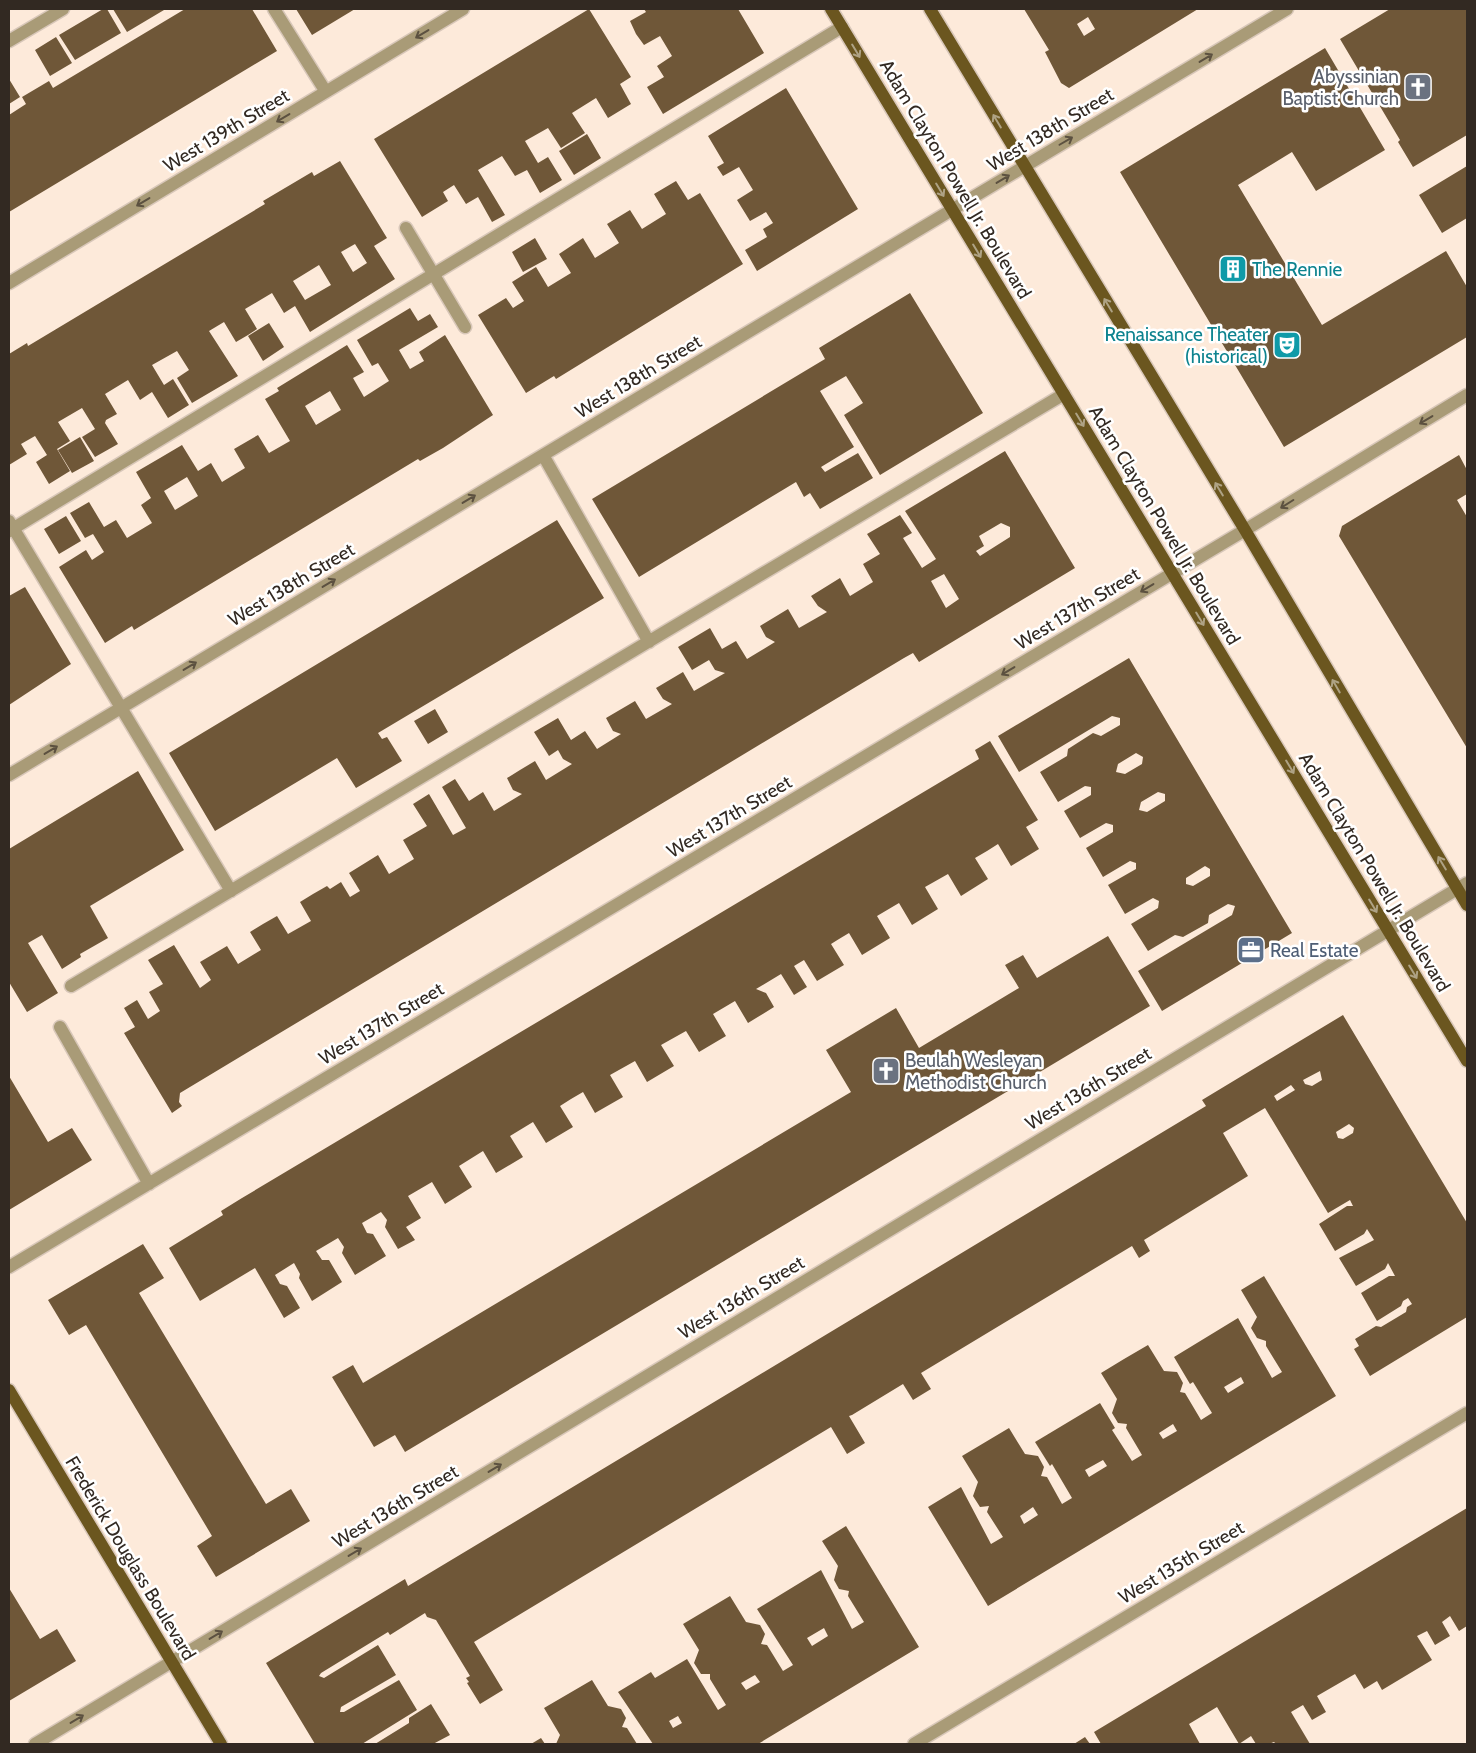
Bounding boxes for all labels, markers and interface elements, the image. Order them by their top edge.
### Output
one-way arrow [415,29,429,39]
one-way arrow [852,43,862,57]
one-way arrow [1198,52,1212,62]
street label: Adam Clayton Powell Jr. Boulevard [875,56,1036,303]
place label: Abyssinian Baptist Church [1282,65,1399,110]
church icon: Abyssinian Baptist Church [1403,72,1433,102]
street label: West 138th Street [983,82,1118,176]
street label: West 139th Street [159,84,294,177]
one-way arrow [276,114,290,124]
one-way arrow [992,114,1002,128]
one-way arrow [1059,136,1073,146]
one-way arrow [995,173,1009,183]
one-way arrow [935,182,945,196]
one-way arrow [137,197,151,207]
one-way arrow [973,244,983,258]
building icon: The Rennie [1218,254,1248,284]
place label: The Rennie [1252,258,1342,281]
one-way arrow [1103,298,1113,312]
place label: Renaissance Theater (historical) [1104,323,1268,368]
street label: West 138th Street [571,329,706,423]
theatre icon: Renaissance Theater (historical) [1272,330,1302,360]
street label: Adam Clayton Powell Jr. Boulevard [1084,402,1245,649]
one-way arrow [1075,412,1085,426]
one-way arrow [1419,416,1433,426]
one-way arrow [1214,482,1224,496]
one-way arrow [461,494,475,504]
one-way arrow [1280,500,1294,510]
street label: West 138th Street [224,537,359,631]
street label: West 137th Street [1011,562,1144,655]
one-way arrow [322,577,336,587]
one-way arrow [1141,584,1155,594]
one-way arrow [1196,611,1206,625]
one-way arrow [182,661,196,671]
one-way arrow [1001,667,1015,677]
one-way arrow [1331,678,1341,693]
one-way arrow [43,744,57,754]
street label: Adam Clayton Powell Jr. Boulevard [1294,749,1455,996]
one-way arrow [1285,760,1295,774]
street label: West 137th Street [663,770,796,863]
one-way arrow [1437,857,1447,871]
one-way arrow [1369,899,1379,913]
office icon: Real Estate [1236,935,1266,965]
place label: Real Estate [1270,939,1359,962]
one-way arrow [1408,965,1418,979]
street label: West 137th Street [315,977,448,1070]
street label: West 136th Street [1021,1042,1156,1135]
place label: Beulah Wesleyan Methodist Church [905,1049,1047,1094]
church icon: Beulah Wesleyan Methodist Church [871,1056,901,1086]
street label: West 136th Street [674,1251,809,1344]
street label: Frederick Douglass Boulevard [60,1452,201,1664]
street label: West 136th Street [328,1460,463,1553]
one-way arrow [487,1462,501,1472]
street label: West 135th Street [1114,1516,1249,1609]
one-way arrow [348,1546,362,1556]
one-way arrow [209,1630,223,1641]
one-way arrow [69,1714,83,1724]

